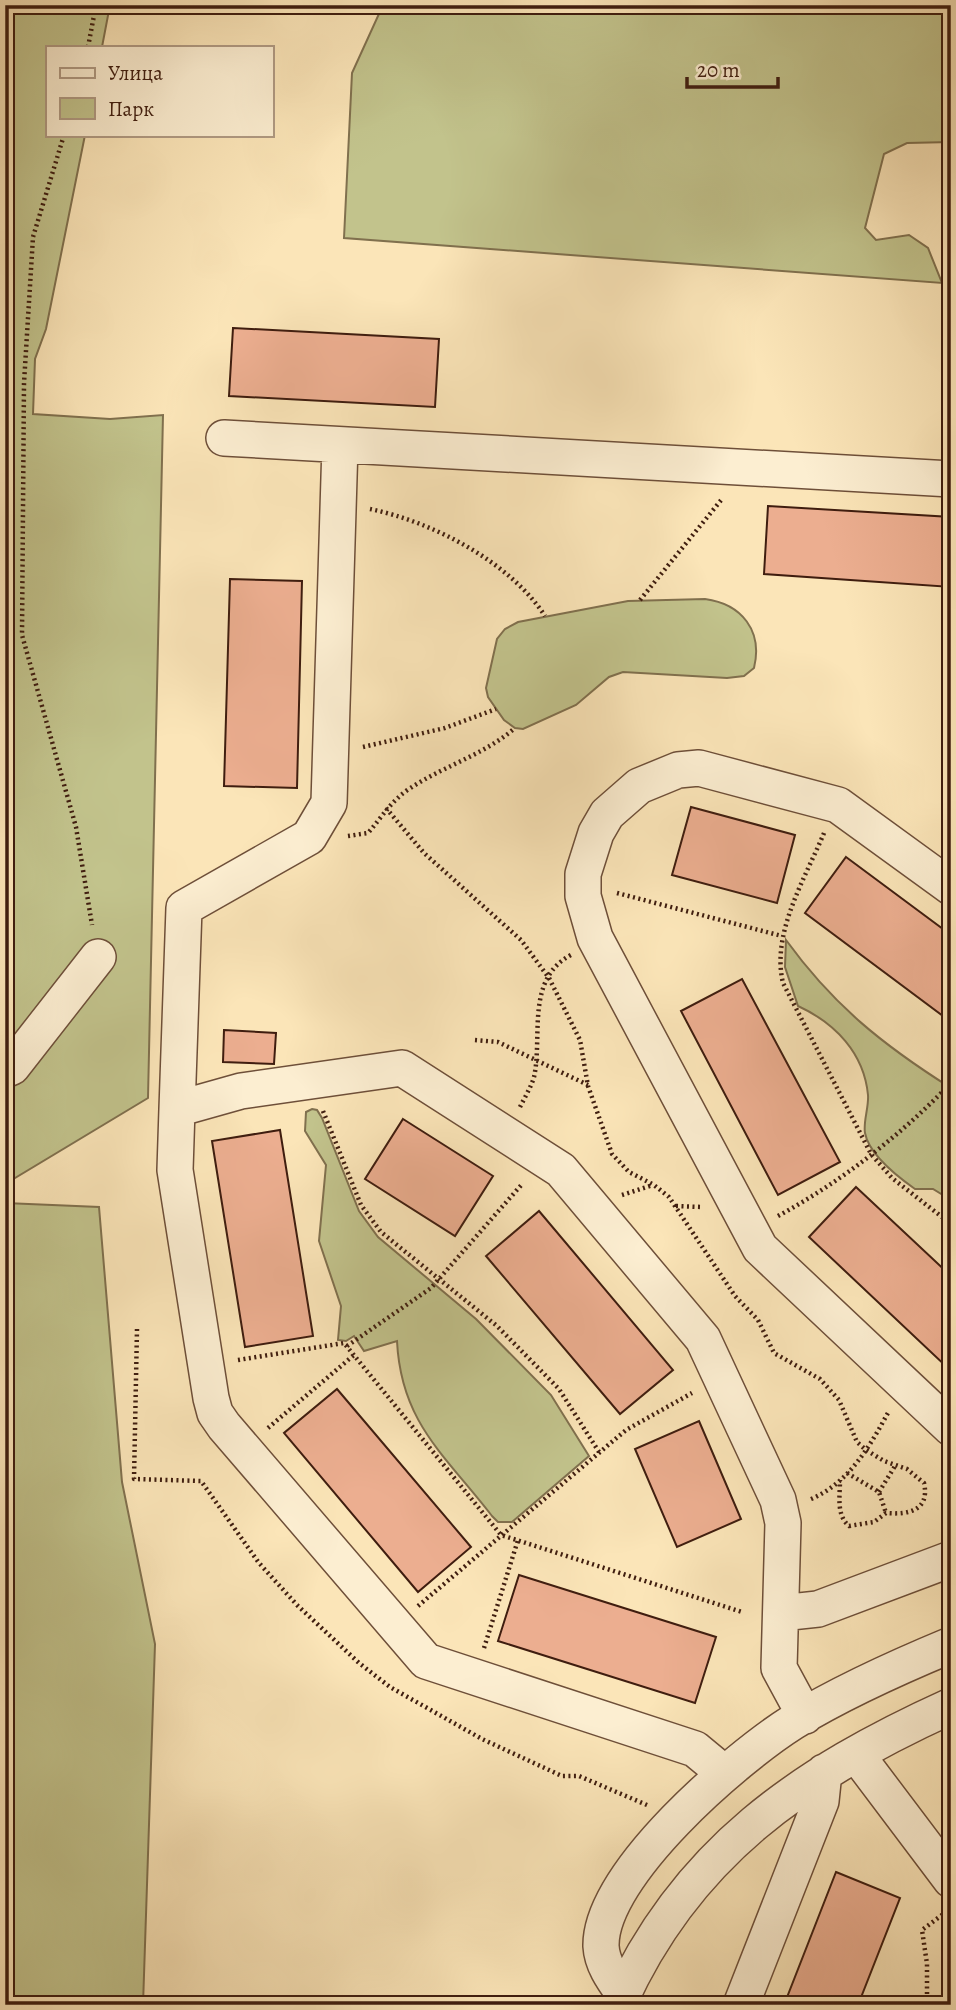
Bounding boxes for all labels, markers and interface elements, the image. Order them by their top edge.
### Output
legend [46,46,273,136]
scale bar [687,46,778,90]
text: 20 m [697,56,740,84]
text: Улица [108,59,163,87]
text: Парк [108,95,154,123]

